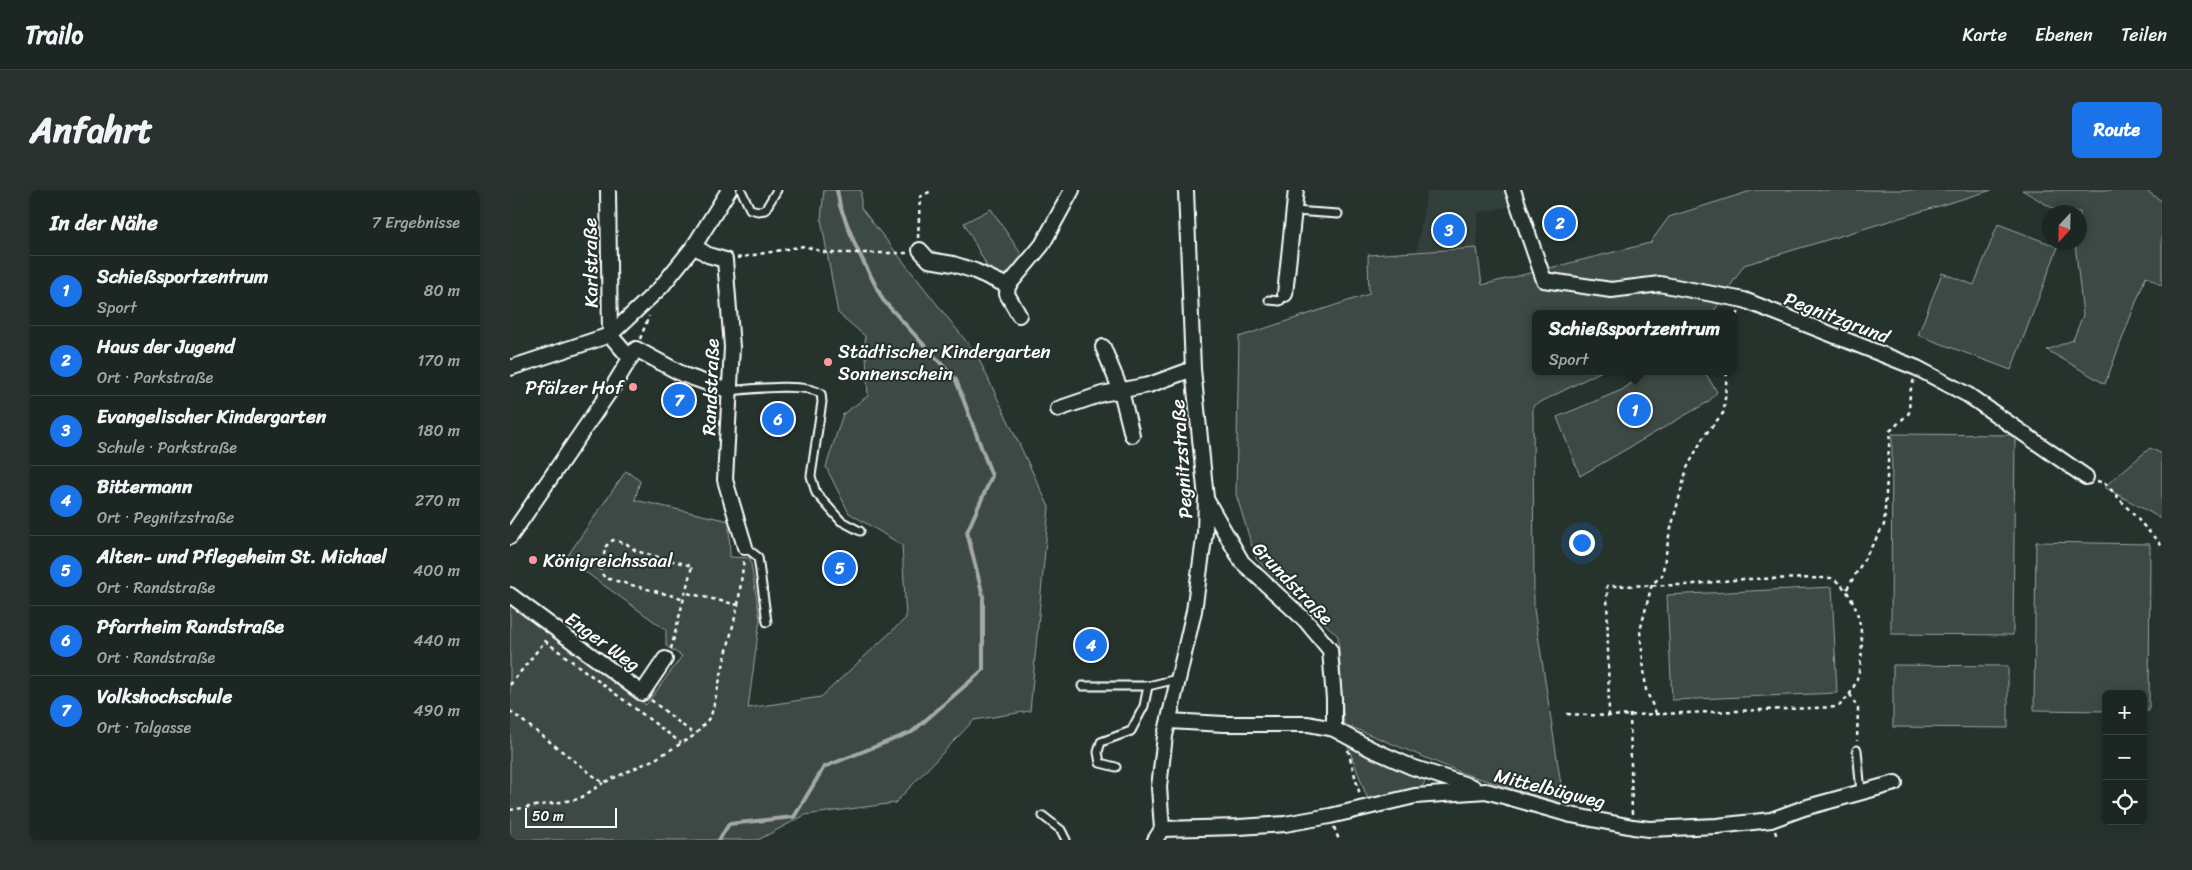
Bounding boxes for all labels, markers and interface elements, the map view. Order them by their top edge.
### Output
text: Trailo [25,14,83,56]
text: Karte [1963,19,2007,51]
text: Ebenen [2035,19,2093,51]
text: Teilen [2121,19,2167,51]
text: Anfahrt [30,99,153,161]
button: Route [2072,102,2162,158]
text: In der Nähe [50,204,158,242]
pin: 2 [1544,204,1576,242]
north arrow [2042,205,2087,250]
text: 7 Ergebnisse [372,208,460,237]
pin: 3 [1433,211,1465,249]
street label: Karlstraße [573,218,608,308]
text: Schießsportzentrum [97,260,268,293]
text: 1 [63,276,69,305]
text: 80 m [424,276,460,305]
street label: Pegnitzgrund [1779,282,1895,353]
text: Sport [97,293,137,322]
popup [1532,310,1737,375]
text: Schießsportzentrum [1549,312,1720,345]
text: Haus der Jugend [97,330,234,363]
place label: Städtischer Kindergarten Sonnenschein [838,335,1051,390]
street label: Randstraße [692,338,729,436]
text: Sport [1549,345,1588,374]
text: 2 [61,346,71,375]
text: 170 m [417,346,460,375]
marker: Städtischer Kindergarten Sonnenschein [822,356,834,368]
text: Ort · Parkstraße [97,363,213,392]
place label: Pfälzer Hof [525,371,626,404]
marker: Pfälzer Hof [627,381,639,393]
pin: 7 [663,381,695,419]
pin: 1 [1619,391,1651,429]
street label: Pegnitzstraße [1161,398,1202,520]
text: Evangelischer Kindergarten [97,400,326,433]
pin: 6 [762,400,794,438]
text: 3 [62,416,70,445]
text: 180 m [417,416,460,445]
text: Schule · Parkstraße [97,433,237,462]
text: Bittermann [97,470,192,503]
text: 4 [61,486,71,515]
text: 270 m [415,486,460,515]
text: Ort · Pegnitzstraße [97,503,234,532]
your location [1569,530,1595,556]
street label: Grundstraße [1244,534,1342,633]
text: Alten- und Pflegeheim St. Michael [97,540,387,573]
place label: Königreichssaal [543,544,673,577]
pin: 5 [824,549,856,587]
marker: Königreichssaal [527,554,539,566]
text: 5 [61,556,71,585]
text: 400 m [413,556,460,585]
text: Ort · Randstraße [97,573,215,602]
street label: Enger Weg [558,603,648,681]
text: Pfarrheim Randstraße [97,610,284,643]
text: 6 [61,626,71,655]
text: 440 m [413,626,460,655]
pin: 4 [1075,626,1107,664]
text: Ort · Randstraße [97,643,215,672]
text: Volkshochschule [97,680,232,713]
map controls [2102,690,2147,825]
button: + [2102,690,2147,735]
text: 7 [61,696,71,725]
text: 490 m [414,696,460,725]
text: Ort · Talgasse [97,713,191,742]
button: − [2102,735,2147,780]
street label: Mittelbügweg [1491,759,1609,818]
button: locate [2102,780,2147,825]
text: 50 m [532,804,564,829]
scale bar [525,805,618,828]

